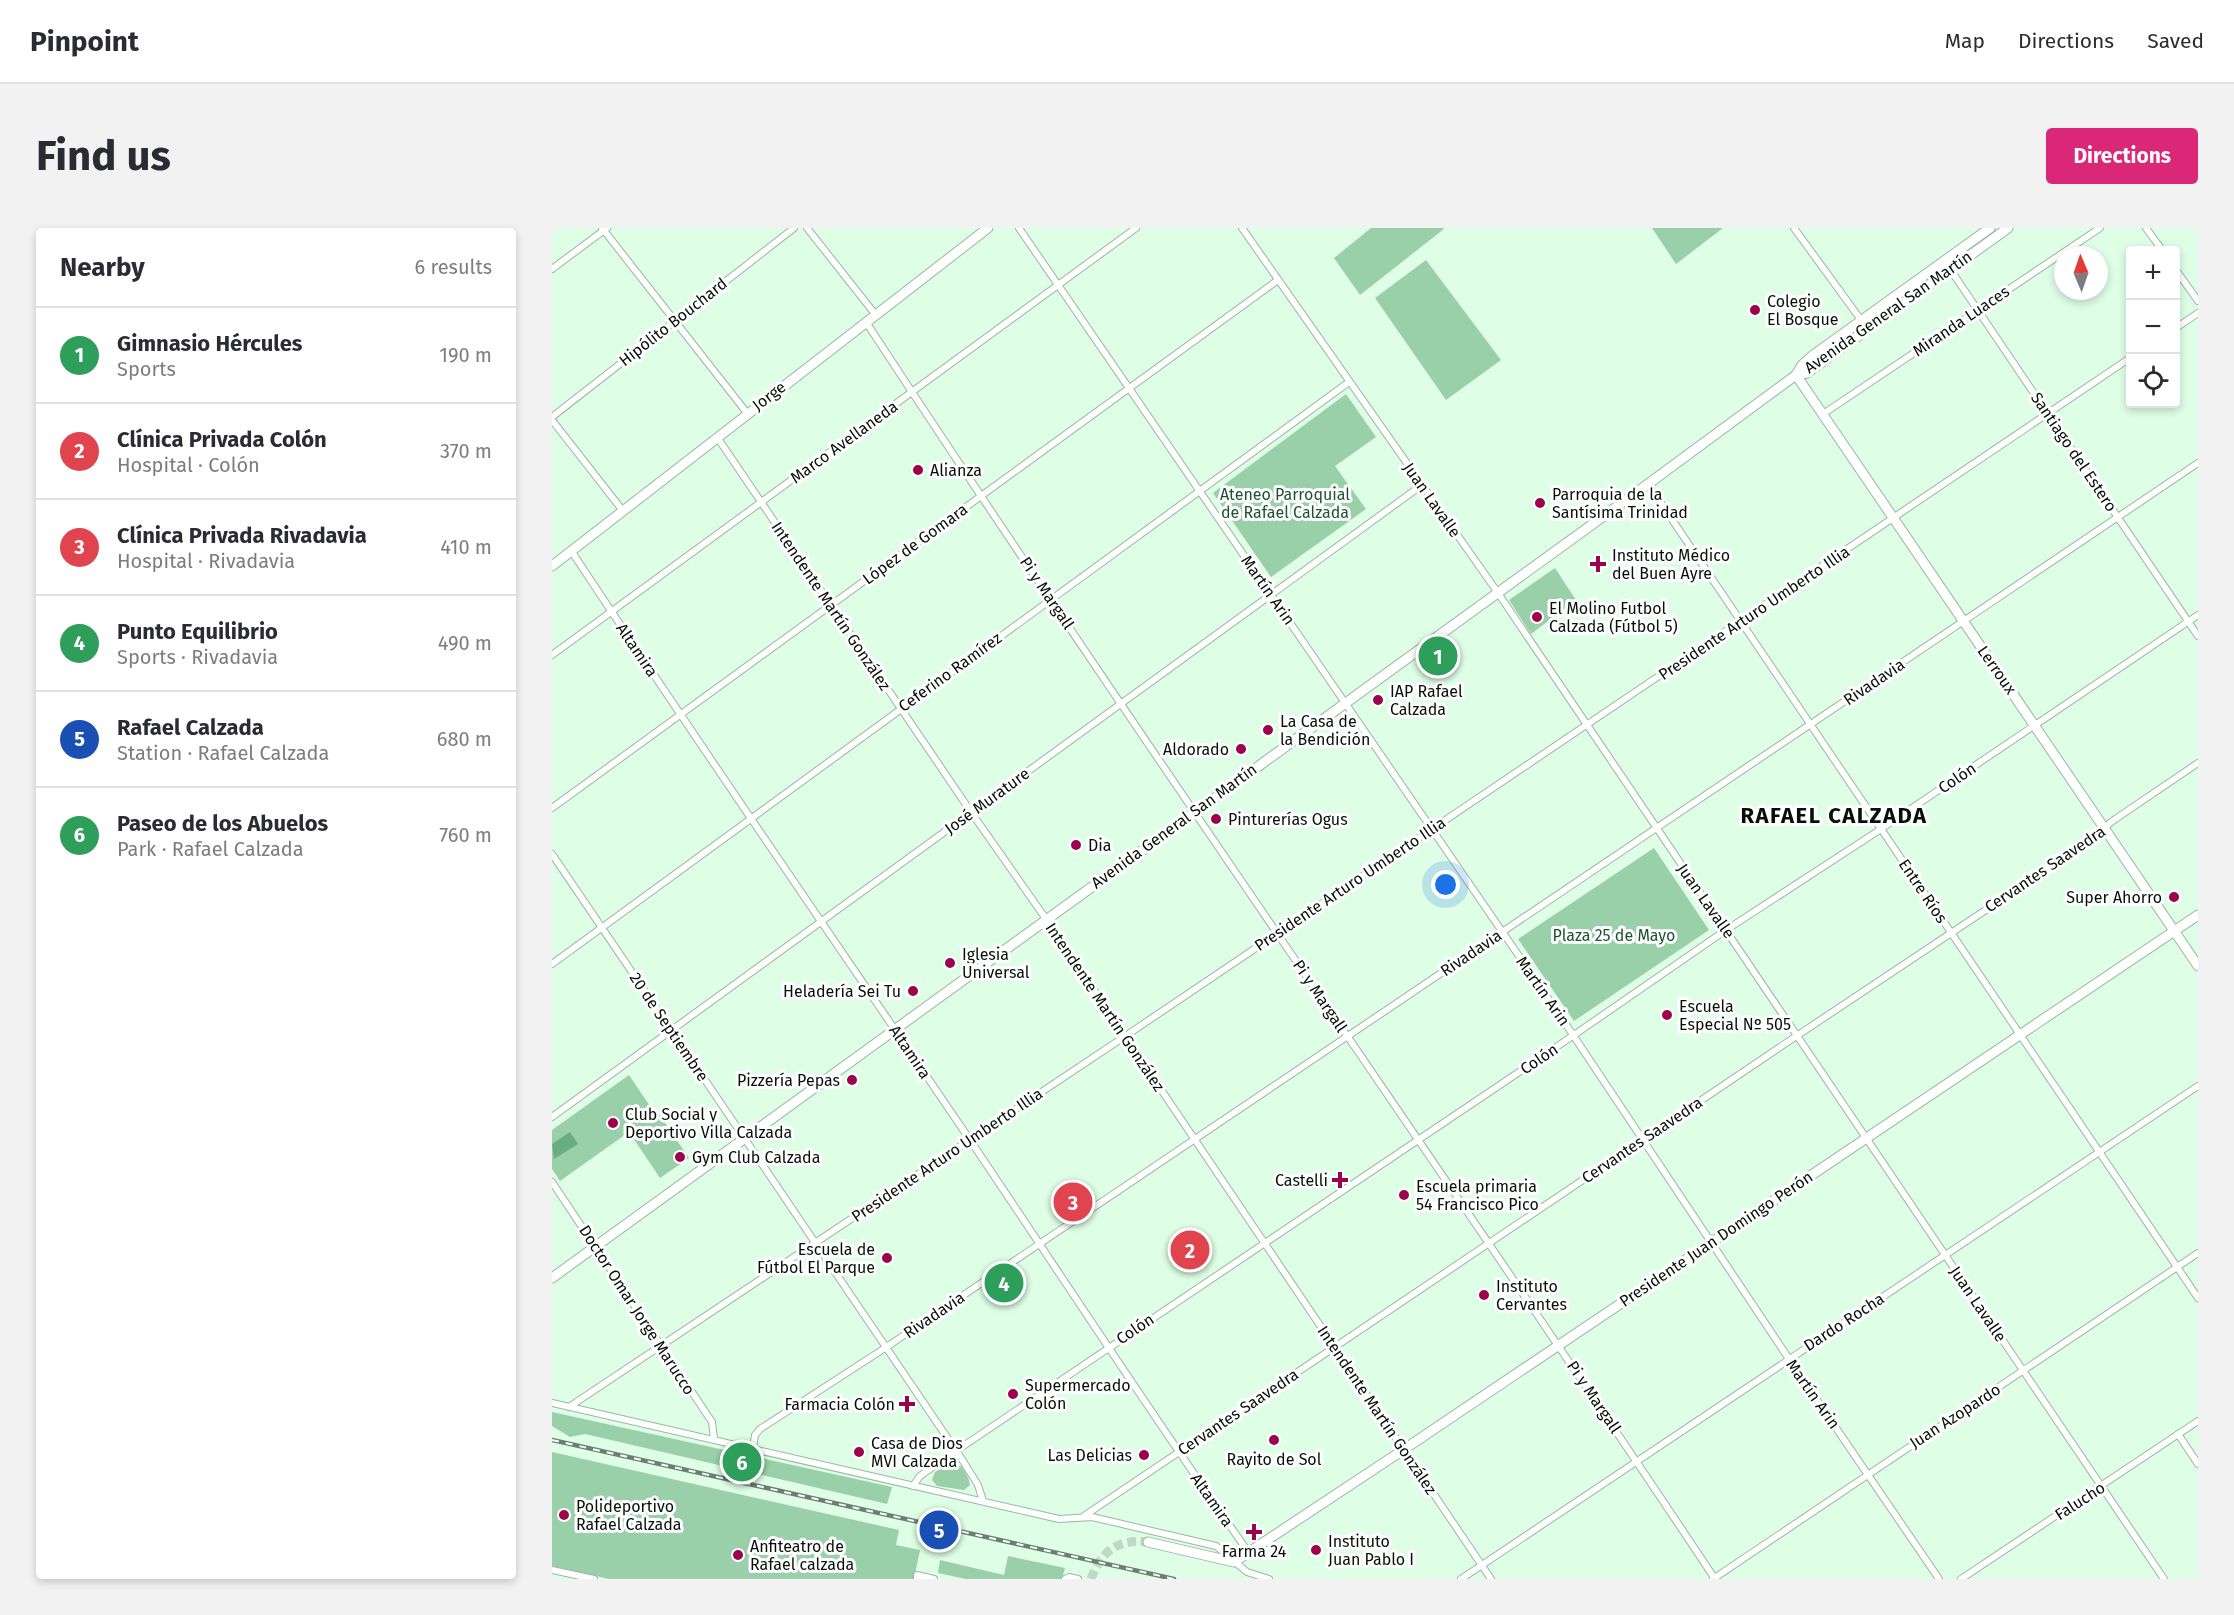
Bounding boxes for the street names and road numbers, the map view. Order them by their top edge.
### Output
street label: Avenida General San Martín [1801,247,1975,377]
street label: Hipólito Bouchard [615,274,731,370]
street label: Miranda Luaces [1909,282,2013,360]
street label: Jorge [749,377,789,415]
street label: Santiago del Estero [2027,389,2121,515]
street label: Marco Avellaneda [787,397,901,487]
street label: Juan Lavalle [1399,459,1465,541]
street label: López de Gomara [859,500,971,588]
street label: Intendente Martín González [767,518,895,694]
street label: Presidente Arturo Umberto Illia [1655,542,1853,684]
street label: Martín Arin [1237,552,1299,628]
street label: Pi y Margall [1016,553,1078,633]
street label: Altamira [612,619,662,681]
street label: Ceferino Ramírez [895,628,1005,716]
street label: Lerroux [1974,642,2021,698]
street label: Rivadavia [1840,655,1908,709]
street label: Avenida General San Martín [1087,759,1261,893]
street label: Colón [1935,759,1979,797]
street label: José Murature [941,764,1033,838]
street label: Presidente Arturo Umberto Illia [1251,813,1449,955]
street label: Cervantes Saavedra [1981,822,2109,916]
street label: Entre Ríos [1895,855,1951,927]
street label: Juan Lavalle [1673,860,1739,942]
street label: Intendente Martín González [1041,919,1169,1095]
street label: Rivadavia [1437,926,1505,980]
street label: Martín Arin [1512,953,1574,1029]
street label: Pi y Margall [1289,956,1351,1036]
street label: 20 de Septiembre [626,969,712,1085]
street label: Altamira [885,1021,935,1083]
street label: Colón [1517,1040,1561,1078]
street label: Presidente Arturo Umberto Illia [848,1084,1046,1226]
street label: Cervantes Saavedra [1578,1093,1706,1187]
street label: Presidente Juan Domingo Perón [1616,1167,1816,1311]
street label: Doctor Omar Jorge Marucco [575,1222,699,1398]
street label: Juan Lavalle [1946,1263,2010,1345]
street label: Rivadavia [900,1288,968,1342]
street label: Dardo Rocha [1800,1289,1888,1355]
street label: Colón [1113,1310,1157,1348]
street label: Intendente Martín González [1313,1322,1441,1498]
street label: Martín Arin [1782,1356,1844,1432]
street label: Pi y Margall [1563,1357,1625,1437]
street label: Cervantes Saavedra [1174,1365,1302,1459]
street label: Juan Azopardo [1906,1380,2004,1452]
street label: Altamira [1187,1470,1237,1530]
street label: Falucho [2051,1478,2109,1524]

